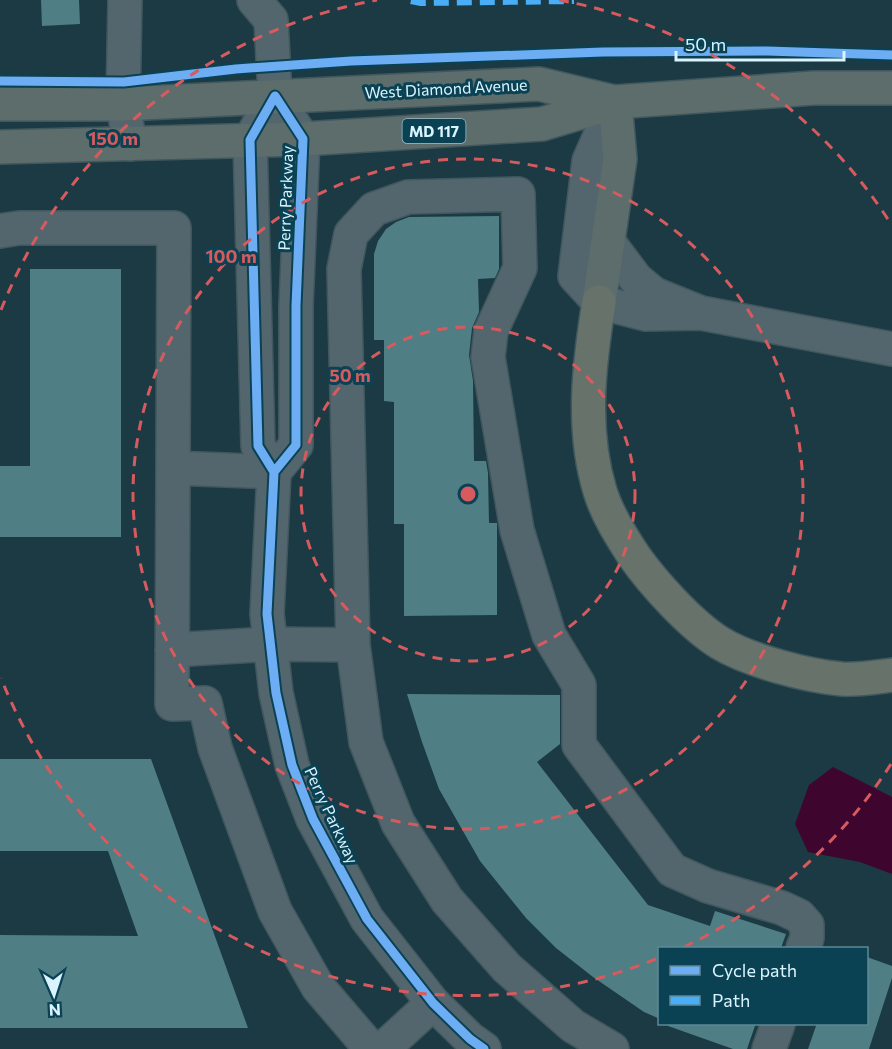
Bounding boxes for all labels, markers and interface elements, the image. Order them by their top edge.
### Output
scale bar [676,24,844,62]
text: 50 m [685,33,726,55]
street label: West Diamond Avenue [364,74,528,102]
road number: MD 117 [402,119,466,143]
text: 150 m [88,127,138,149]
street label: Perry Parkway [274,145,296,251]
text: 100 m [205,245,257,267]
text: 50 m [329,364,371,386]
centre of rings [458,484,478,504]
street label: Perry Parkway [301,763,363,867]
legend [658,947,868,1025]
text: Cycle path [712,959,797,981]
north arrow [24,965,84,1025]
text: Path [712,989,750,1011]
text: N [48,1001,61,1020]

